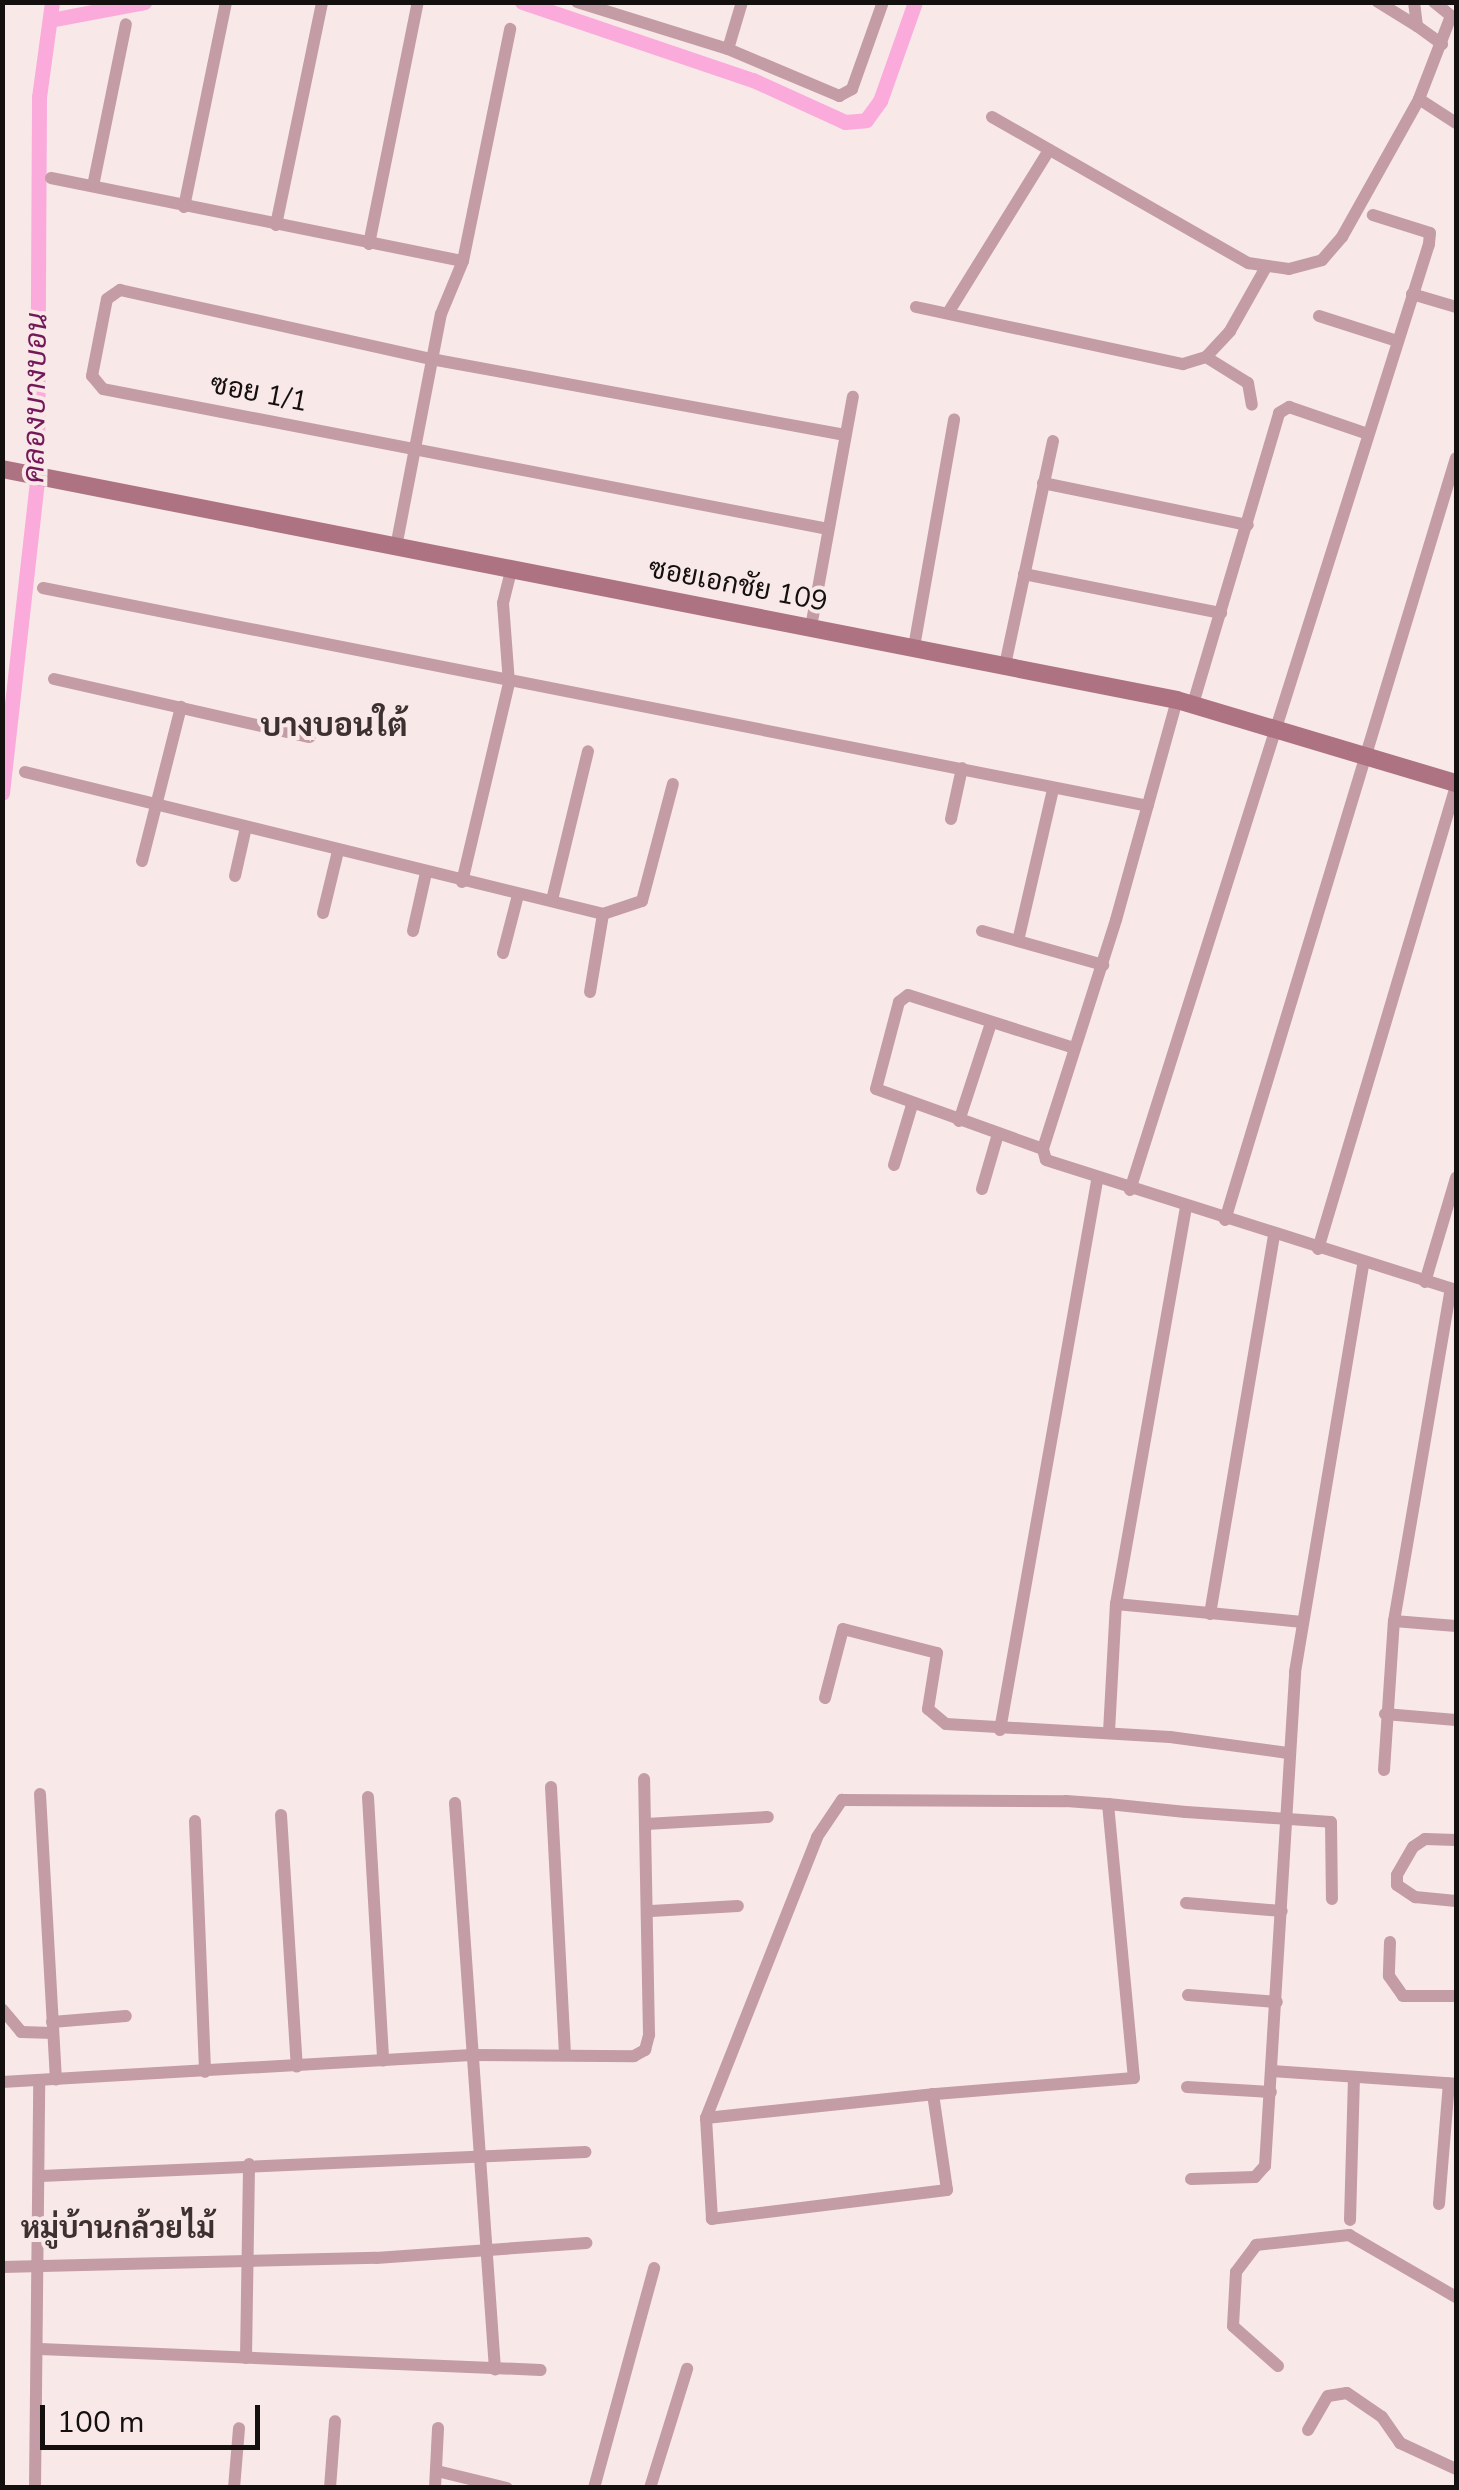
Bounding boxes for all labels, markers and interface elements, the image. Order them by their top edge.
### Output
water label: คลองบางบอน [17,313,55,483]
street label: ซอย 1/1 [207,367,311,419]
street label: ซอยเอกชัย 109 [646,551,830,619]
district label: บางบอนใต้ [260,707,408,745]
district label: หมู่บ้านกล้วยไม้ [21,2211,215,2247]
scale bar [45,2385,265,2447]
text: 100 m [57,2402,144,2443]

